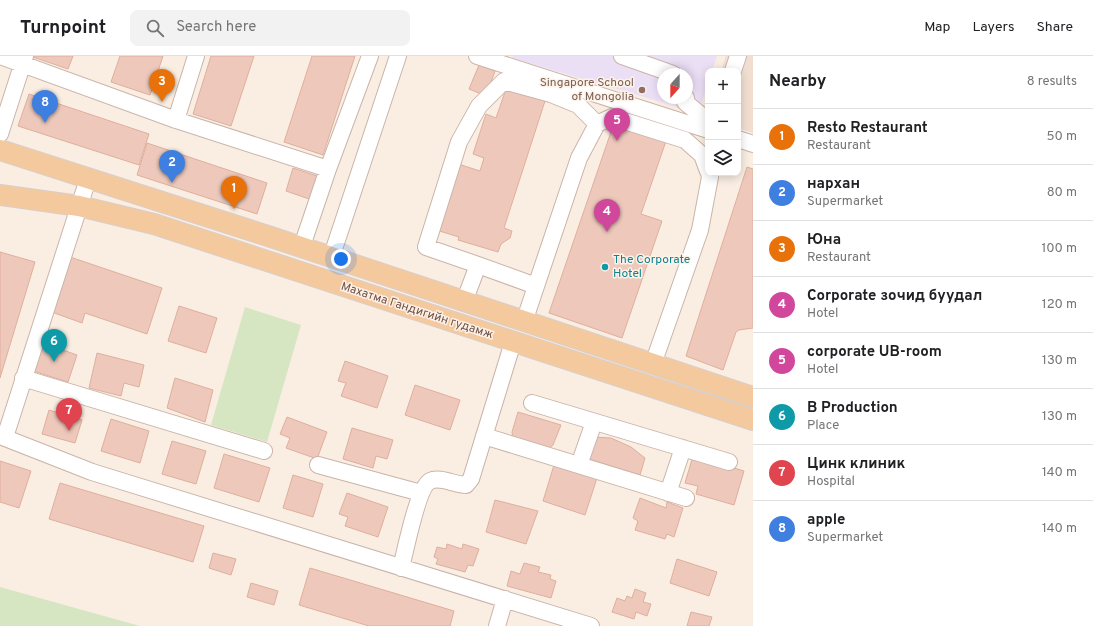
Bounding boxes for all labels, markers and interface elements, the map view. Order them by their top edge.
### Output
search box [130,10,410,46]
text: Turnpoint [20,16,106,40]
icon: search [144,17,166,39]
text: Search here [176,18,256,37]
text: Map [924,19,950,36]
text: Layers [972,19,1014,36]
text: Share [1036,19,1073,36]
north arrow [657,68,693,104]
map controls [705,68,741,176]
button: + [705,68,741,104]
pin: 3 [149,69,175,102]
text: Nearby [769,71,826,93]
text: 8 results [1027,74,1077,90]
place label: Singapore School of Mongolia [540,75,634,105]
marker: Singapore School of Mongolia [637,85,647,95]
pin: 8 [32,90,58,123]
button: − [705,104,741,140]
pin: 5 [604,108,630,141]
text: Resto Restaurant [807,119,928,138]
text: 1 [779,129,785,145]
text: 50 m [1047,129,1077,145]
text: Restaurant [807,138,871,154]
button: layers [705,140,741,176]
pin: 2 [159,150,185,183]
text: нархан [807,175,860,194]
pin: 1 [221,176,247,209]
text: 2 [778,185,786,201]
text: 80 m [1047,185,1077,201]
text: Supermarket [807,194,883,210]
pin: 4 [594,199,620,232]
text: Юна [807,231,841,250]
text: 3 [778,241,786,257]
text: 100 m [1041,241,1077,257]
your location [331,249,351,269]
text: Restaurant [807,250,871,266]
place label: The Corporate Hotel [613,252,690,282]
marker: The Corporate Hotel [600,262,610,272]
street label: Махатма Гандигийн гудамж [339,279,495,343]
text: Corporate зочид буудал [807,287,982,306]
text: 4 [778,297,786,313]
text: 120 m [1042,297,1077,313]
text: Hotel [807,306,838,322]
pin: 6 [41,329,67,362]
text: corporate UB-room [807,343,942,362]
text: 5 [778,353,786,369]
text: 130 m [1042,353,1077,369]
text: Hotel [807,362,838,378]
pin: 7 [56,398,82,431]
text: B Production [807,399,898,418]
text: 6 [778,409,786,425]
text: 130 m [1042,409,1077,425]
text: Place [807,418,839,434]
text: Цинк клиник [807,455,905,474]
text: 7 [779,465,785,481]
text: 140 m [1042,465,1077,481]
text: Hospital [807,474,855,490]
text: apple [807,511,845,530]
text: 8 [778,521,786,537]
text: 140 m [1042,521,1077,537]
text: Supermarket [807,530,883,546]

